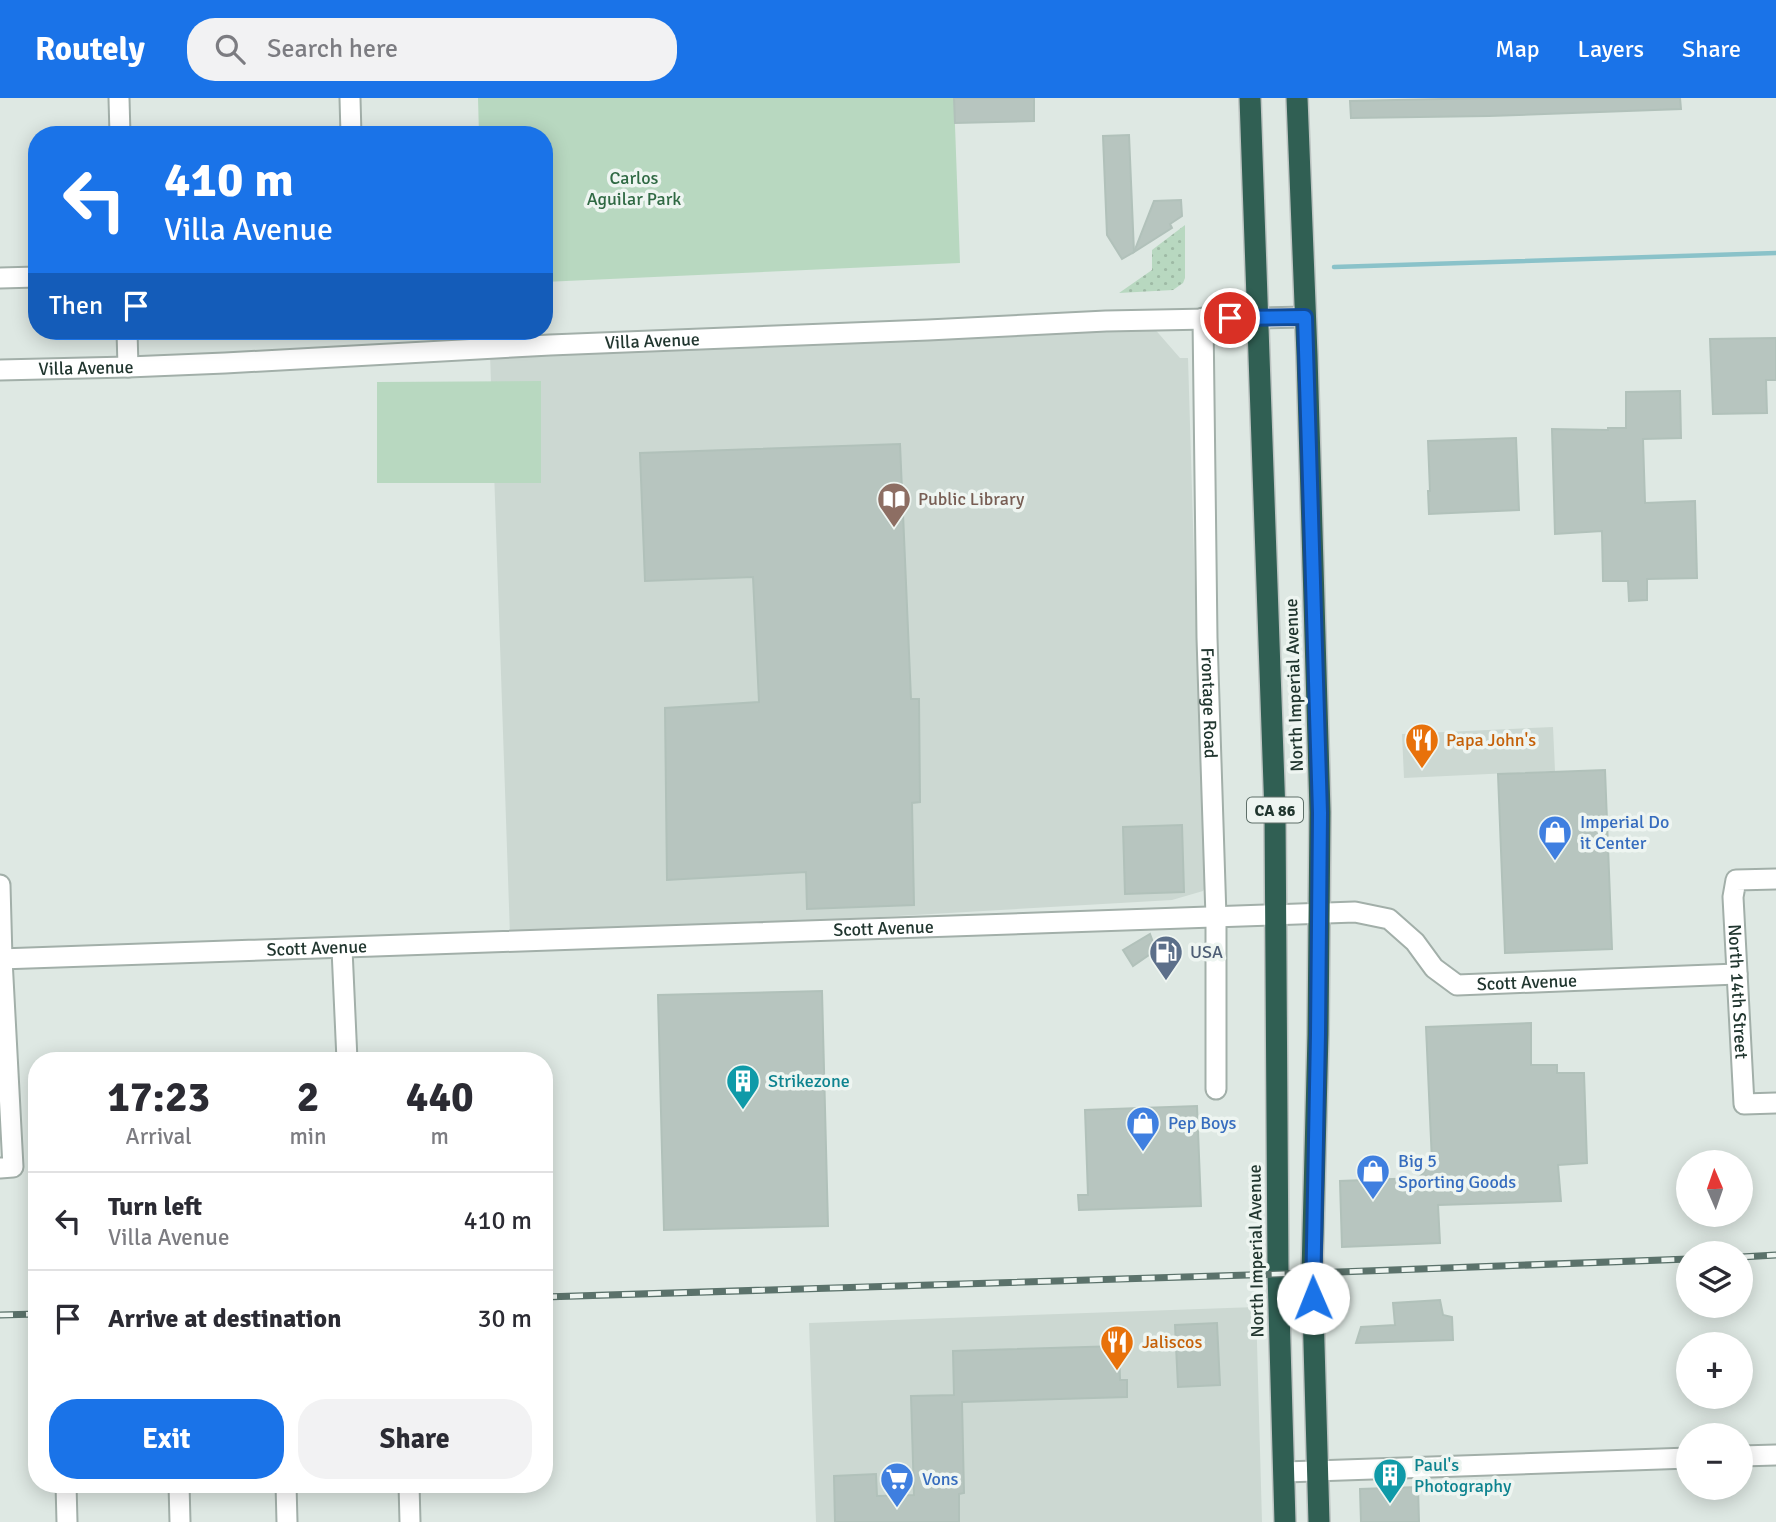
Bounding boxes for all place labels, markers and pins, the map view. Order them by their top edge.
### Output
pin [1200,288,1260,348]
library icon: Public Library [875,480,913,529]
place label: Public Library [918,488,1025,510]
restaurant icon: Papa John's [1403,721,1441,770]
place label: Papa John's [1446,729,1536,751]
place label: Imperial Do it Center [1580,811,1669,854]
shop icon: Imperial Do it Center [1536,813,1574,862]
fuel station icon: USA [1147,933,1185,982]
place label: USA [1190,941,1223,963]
building icon: Strikezone [724,1062,762,1111]
place label: Strikezone [768,1070,850,1092]
shop icon: Pep Boys [1124,1104,1162,1153]
place label: Pep Boys [1168,1112,1237,1134]
place label: Big 5 Sporting Goods [1398,1150,1516,1193]
shop icon: Big 5 Sporting Goods [1354,1152,1392,1201]
restaurant icon: Jaliscos [1098,1323,1136,1372]
place label: Jaliscos [1142,1331,1202,1353]
place label: Paul's Photography [1414,1454,1512,1497]
building icon: Paul's Photography [1371,1456,1409,1505]
supermarket icon: Vons [878,1460,916,1509]
place label: Vons [922,1468,959,1490]

